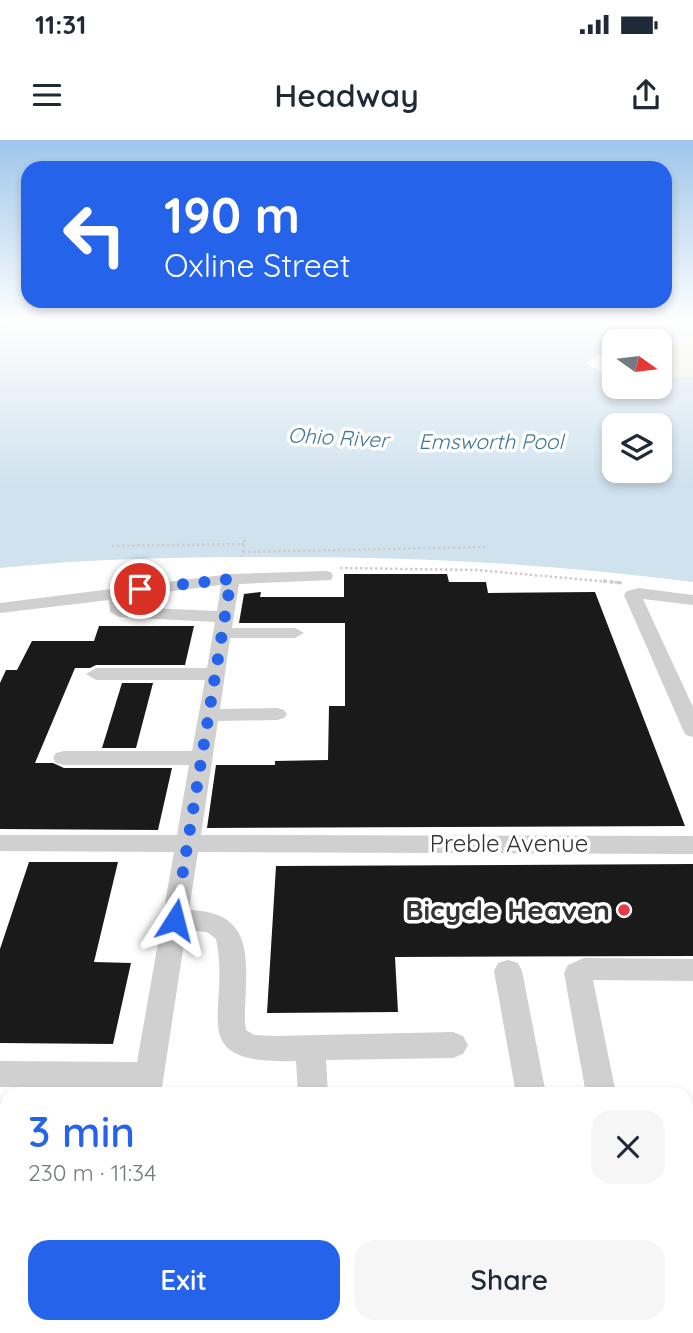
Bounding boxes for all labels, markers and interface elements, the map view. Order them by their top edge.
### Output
text: 11:31 [35,8,86,41]
text: Headway [274,75,419,115]
icon: menu [28,76,66,114]
icon: share [627,76,665,114]
text: 190 m [164,184,300,245]
icon: left [49,189,140,280]
text: Oxline Street [164,245,351,285]
north arrow [602,329,672,399]
map controls [602,329,672,483]
button: layers [602,413,672,483]
water label: Ohio River [287,421,392,453]
water label: Emsworth Pool [419,428,566,454]
pin [110,559,170,619]
icon: arrive [121,570,159,608]
street label: Preble Avenue [430,828,588,858]
position arrow [138,883,212,957]
place label: Bicycle Heaven [405,892,610,927]
marker: Bicycle Heaven [616,902,632,918]
text: 3 min [28,1105,135,1158]
button: close [591,1110,665,1184]
text: 230 m · 11:34 [28,1158,156,1187]
button: Exit [28,1240,340,1320]
button: Share [354,1240,665,1320]

